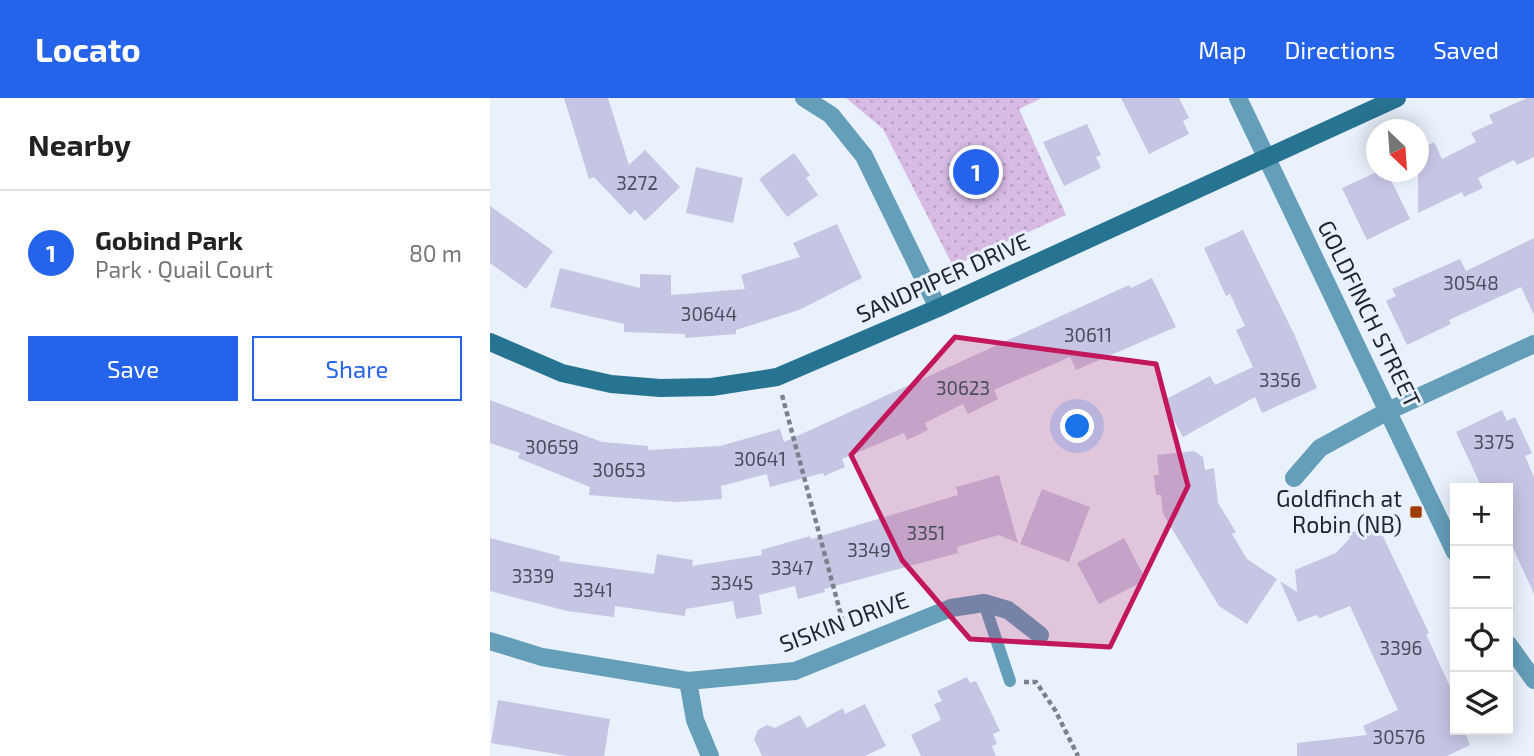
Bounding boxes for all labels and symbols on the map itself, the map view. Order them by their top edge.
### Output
north arrow [1366,119,1429,182]
pin: 1 [953,146,999,198]
house number: 3272 [616,171,658,194]
street label: GOLDFINCH STREET [1312,215,1427,412]
street label: SANDPIPER DRIVE [852,226,1033,328]
house number: 30548 [1443,271,1499,294]
house number: 30644 [681,302,737,325]
house number: 30611 [1064,323,1112,346]
house number: 3356 [1259,368,1301,391]
house number: 30623 [936,376,990,399]
your location [1060,409,1094,443]
house number: 3375 [1473,430,1515,453]
house number: 30659 [525,435,579,458]
house number: 30641 [734,447,786,470]
house number: 30653 [592,458,646,481]
place label: Goldfinch at Robin (NB) [1276,484,1402,538]
marker: Goldfinch at Robin (NB) [1408,504,1424,520]
house number: 3351 [907,521,945,544]
house number: 3349 [847,538,891,561]
house number: 3347 [771,556,814,579]
house number: 3339 [512,564,554,587]
house number: 3345 [711,571,754,594]
house number: 3341 [573,578,613,601]
street label: SISKIN DRIVE [775,585,912,657]
house number: 3396 [1380,636,1422,659]
house number: 30576 [1373,725,1425,748]

